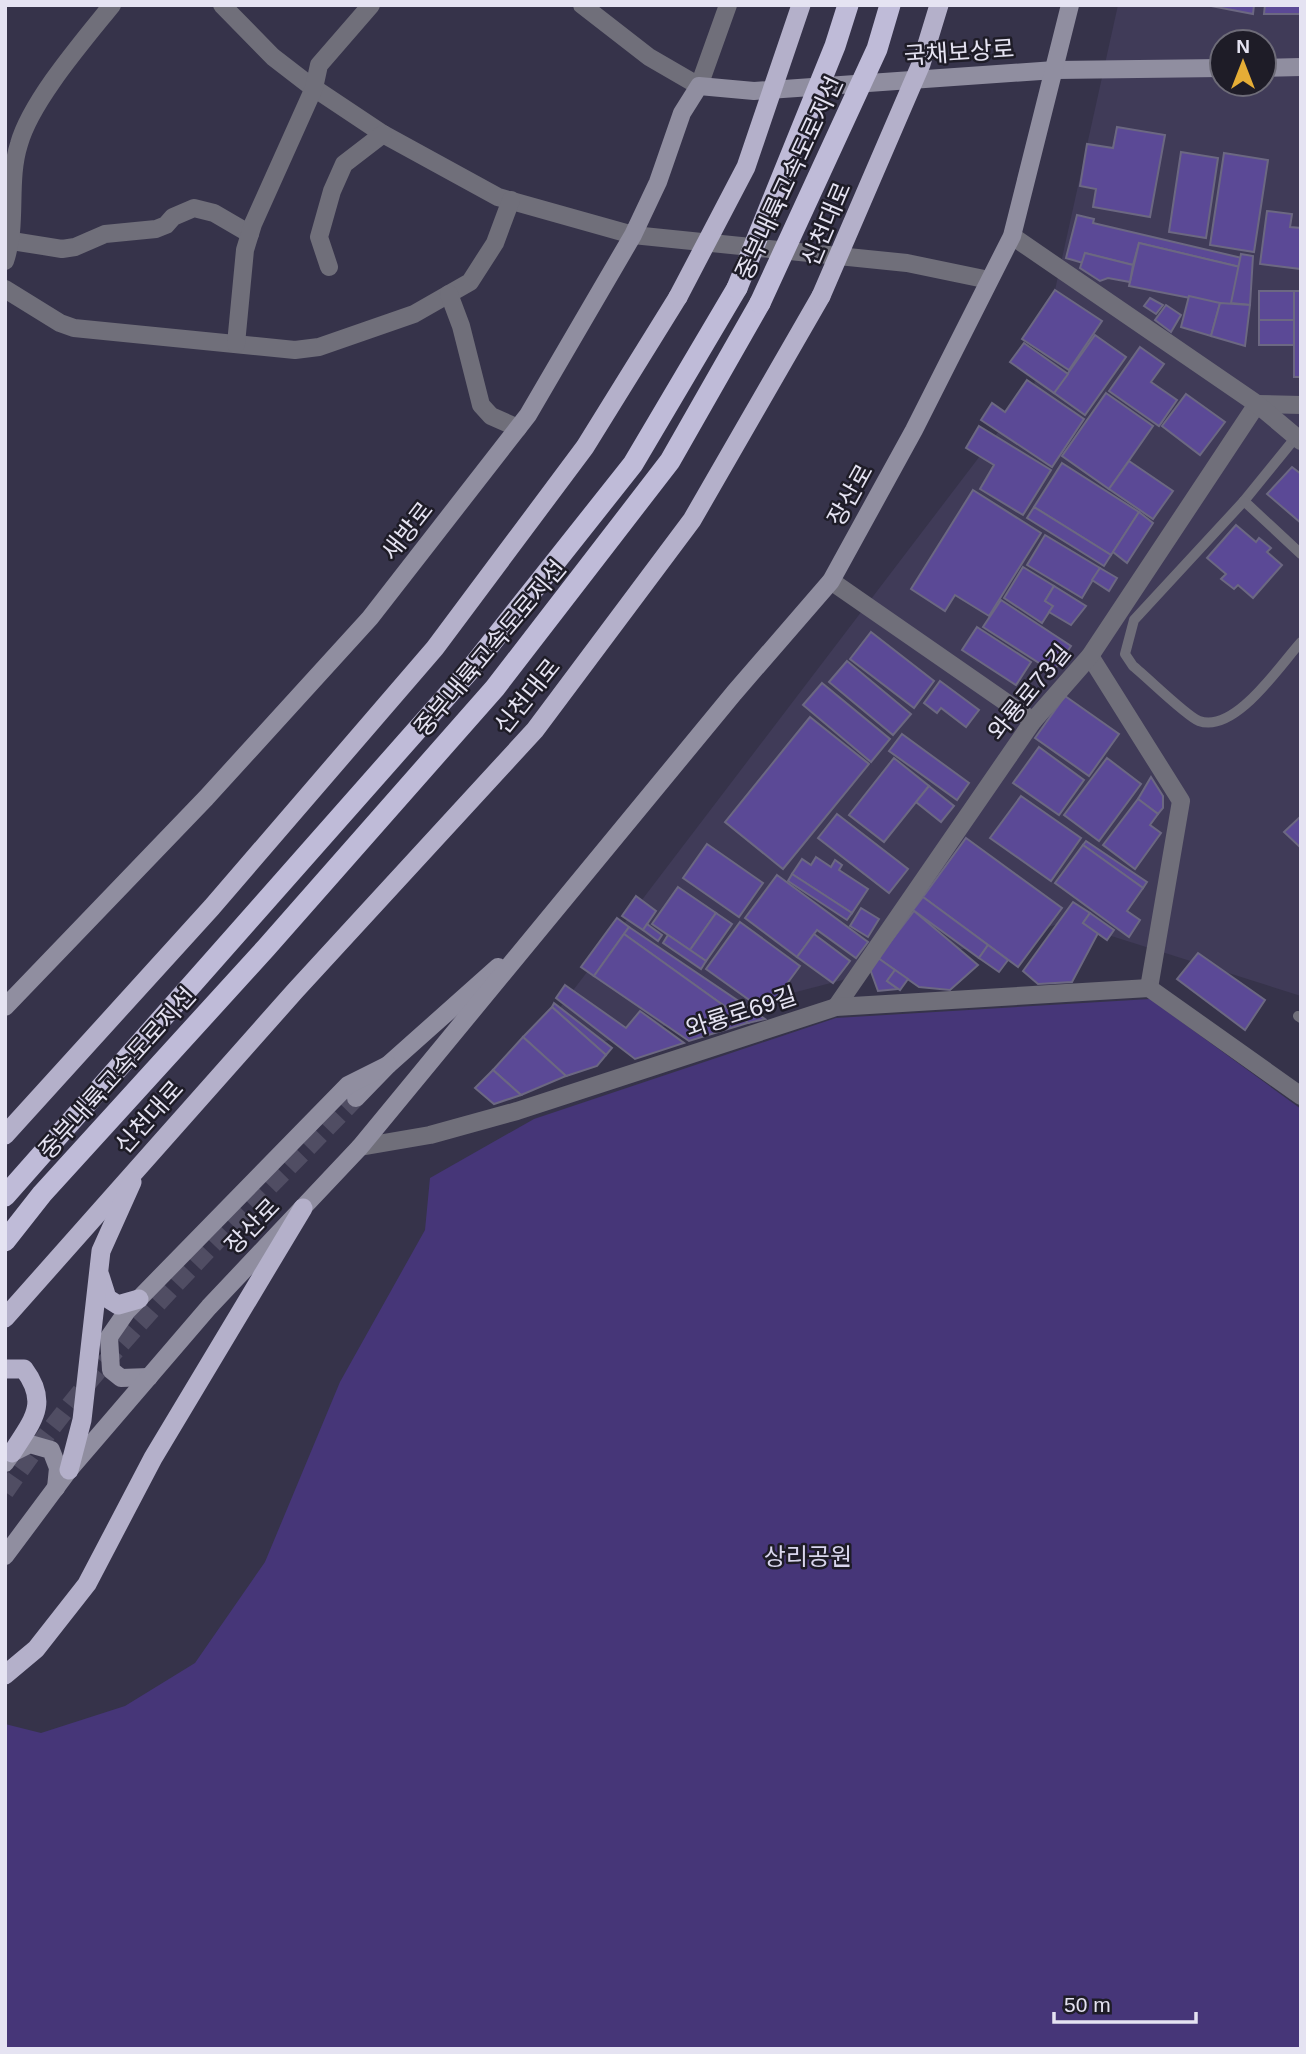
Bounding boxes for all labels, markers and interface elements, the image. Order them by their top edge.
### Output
north arrow [1208,28,1278,98]
street label: 국채보상로 [903,35,1015,69]
text: N [1236,36,1250,57]
street label: 중부내륙고속도로지선 [730,72,848,284]
street label: 신천대로 [796,178,856,270]
street label: 장산로 [822,459,878,531]
street label: 새방로 [376,497,438,565]
street label: 중부내륙고속도로지선 [409,555,571,741]
street label: 와룡로73길 [982,639,1076,745]
street label: 신천대로 [489,653,565,739]
street label: 와룡로69길 [682,981,800,1043]
street label: 중부내륙고속도로지선 [33,982,201,1164]
street label: 신천대로 [109,1075,189,1159]
street label: 장산로 [219,1193,285,1259]
park label: 상리공원 [764,1543,852,1570]
scale bar [1054,1980,1196,2024]
text: 50 m [1064,1993,1111,2016]

